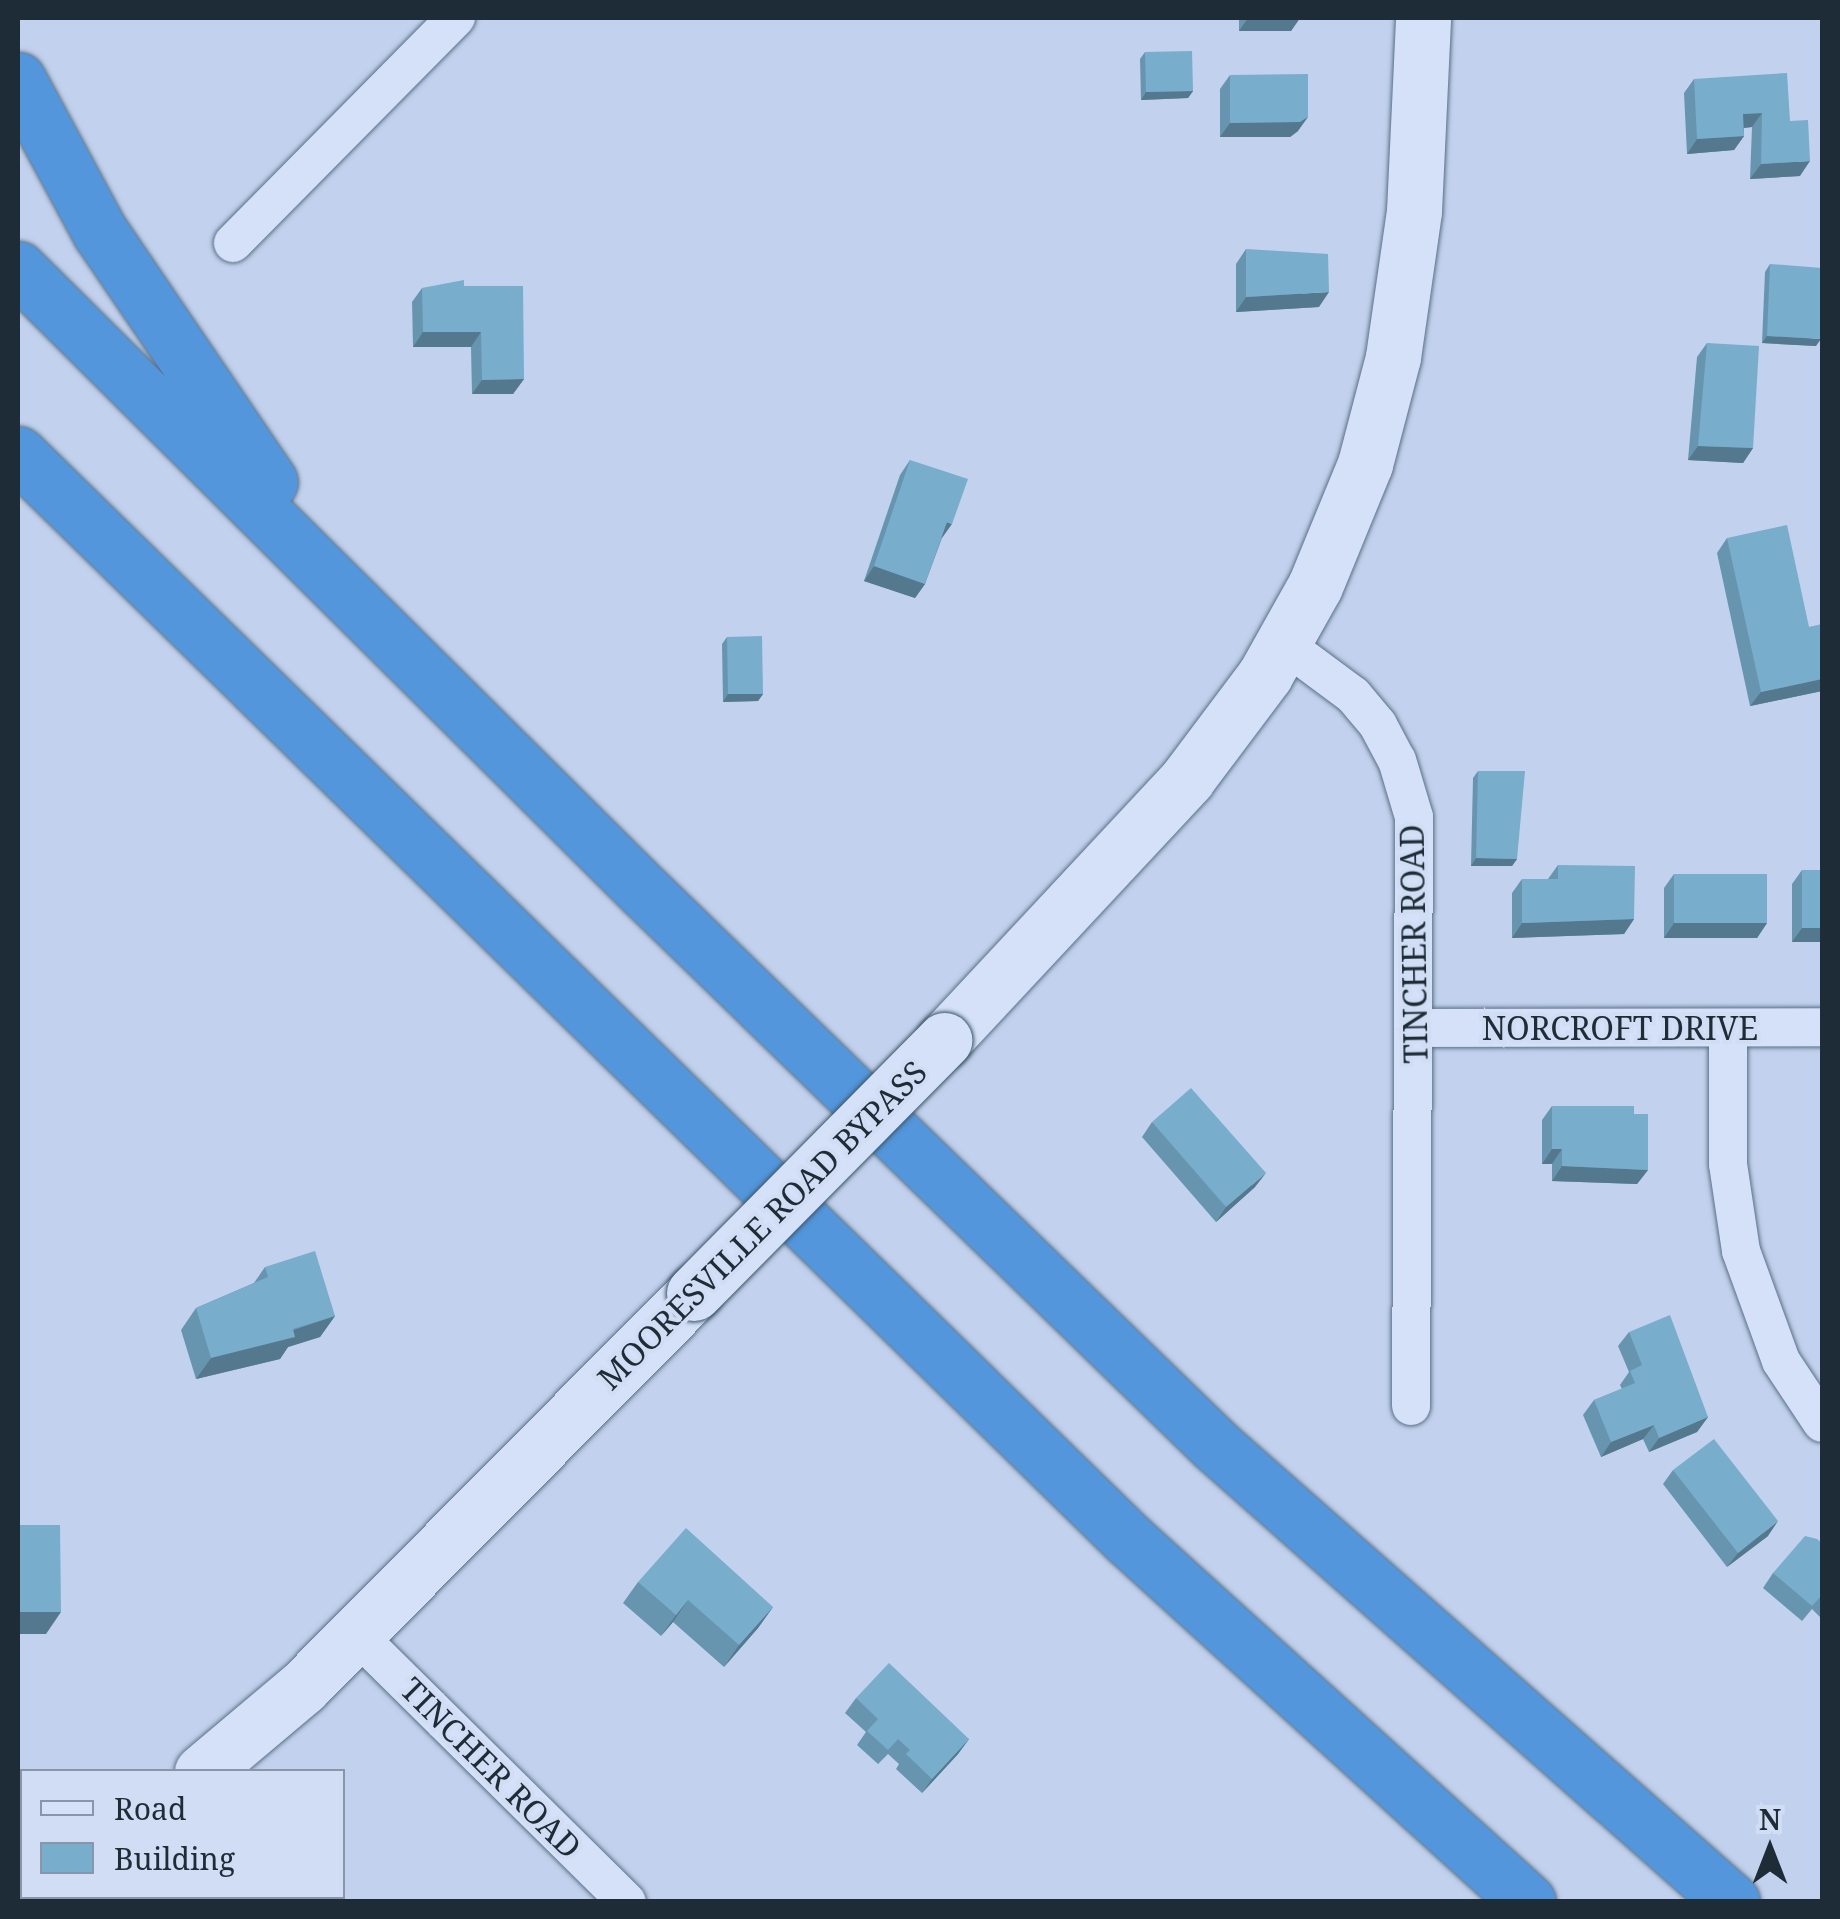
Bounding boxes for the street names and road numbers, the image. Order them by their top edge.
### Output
street label: TINCHER ROAD [1393,824,1435,1064]
street label: NORCROFT DRIVE [1482,1009,1758,1047]
street label: MOORESVILLE ROAD BYPASS [590,1053,934,1397]
street label: TINCHER ROAD [393,1670,589,1866]

